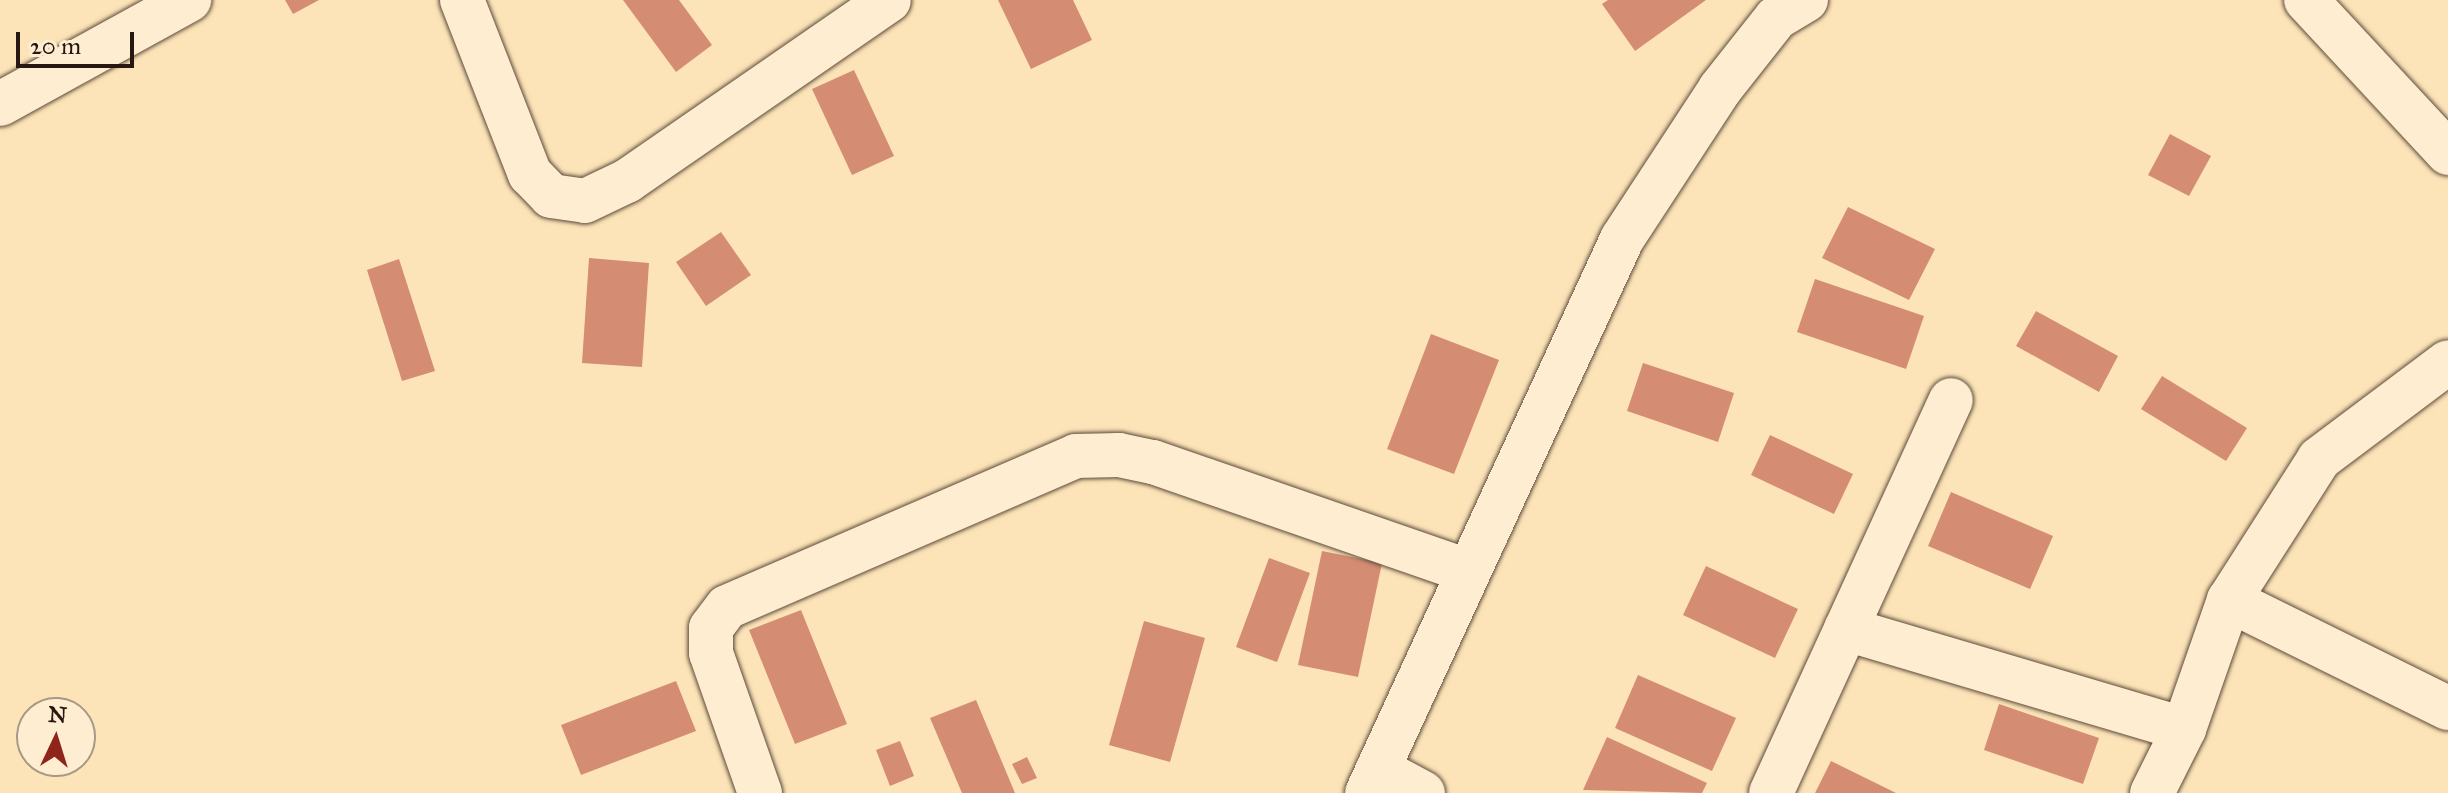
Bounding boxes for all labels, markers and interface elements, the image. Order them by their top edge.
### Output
scale bar [20,16,138,66]
text: 20 m [30,31,81,61]
north arrow [16,697,96,777]
text: N [47,700,68,729]

